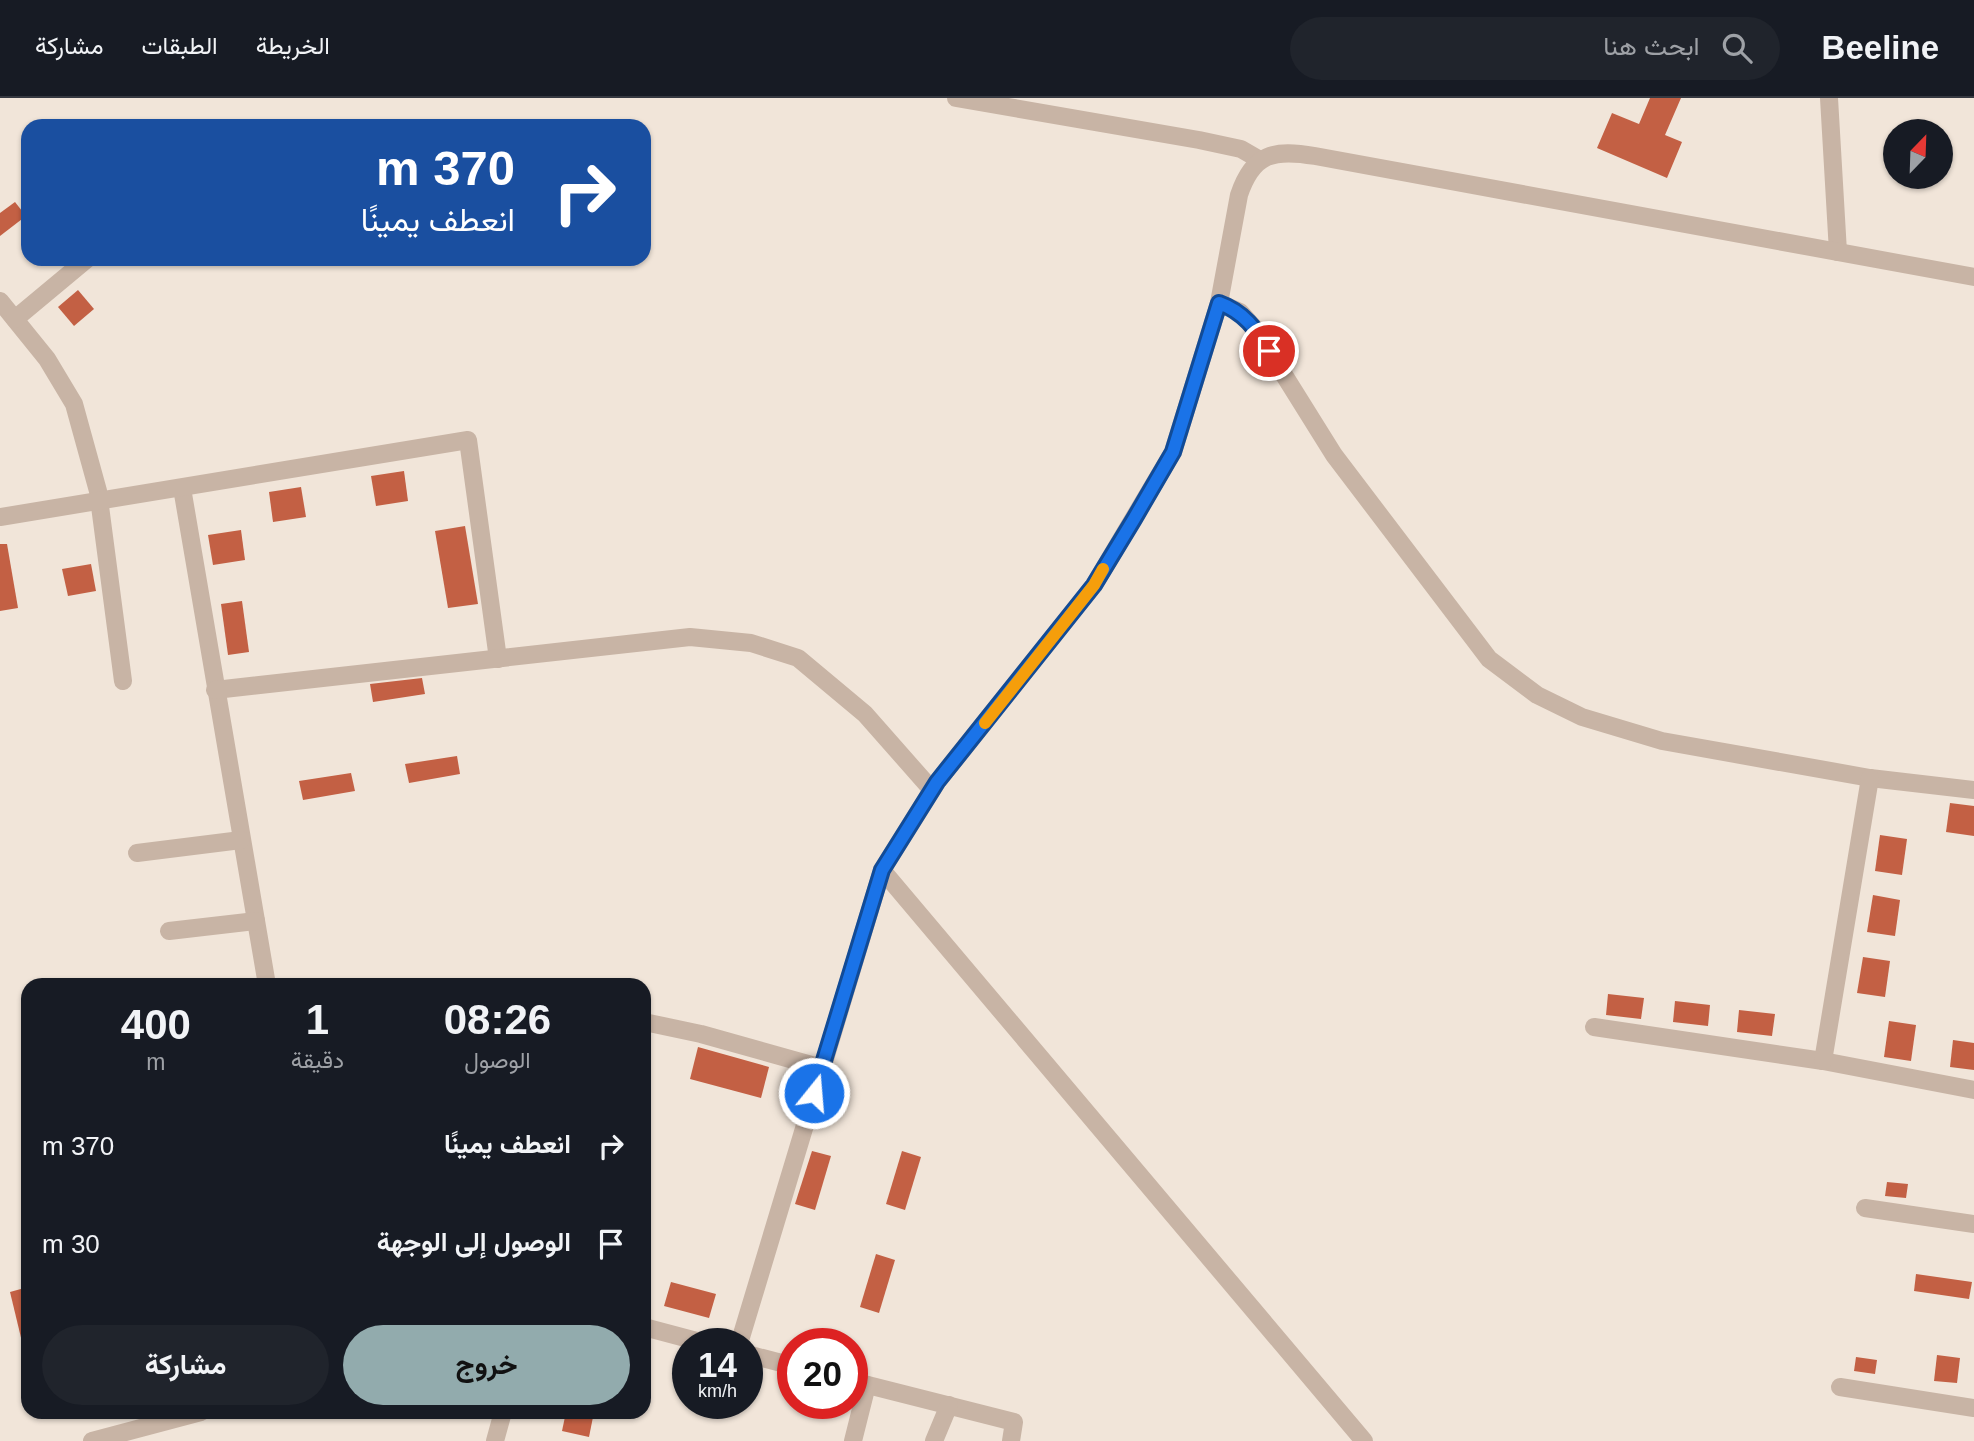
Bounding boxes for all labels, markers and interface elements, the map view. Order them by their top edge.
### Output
search box [1290,17,1780,80]
icon: search [1718,29,1756,67]
text: Beeline [1822,29,1939,66]
text: ابحث هنا [1603,31,1700,61]
text: مشاركة [35,32,103,59]
text: الطبقات [141,32,218,59]
text: الخريطة [256,32,330,59]
north arrow [1883,119,1953,189]
map controls [1883,119,1953,189]
text: 370 m [376,141,515,195]
icon: right [539,147,630,238]
text: انعطف يمينًا [361,202,515,238]
pin [1239,321,1299,381]
icon: arrive [1250,332,1288,370]
text: 1 [306,996,329,1043]
text: 08:26 [444,996,551,1043]
text: 400 [121,1001,191,1048]
text: دقيقة [291,1047,344,1073]
text: الوصول [464,1047,531,1073]
text: m [146,1049,165,1075]
position arrow [777,1056,851,1130]
icon: right [592,1127,630,1165]
text: انعطف يمينًا [444,1129,571,1159]
text: 370 m [42,1131,114,1161]
icon: arrive [592,1225,630,1263]
text: الوصول إلى الوجهة [377,1227,571,1257]
text: 30 m [42,1229,100,1259]
button: مشاركة [42,1325,329,1405]
button: خروج [343,1325,630,1405]
speed limit sign: 20 [777,1328,868,1419]
text: 14 [698,1345,737,1384]
text: km/h [698,1381,737,1401]

